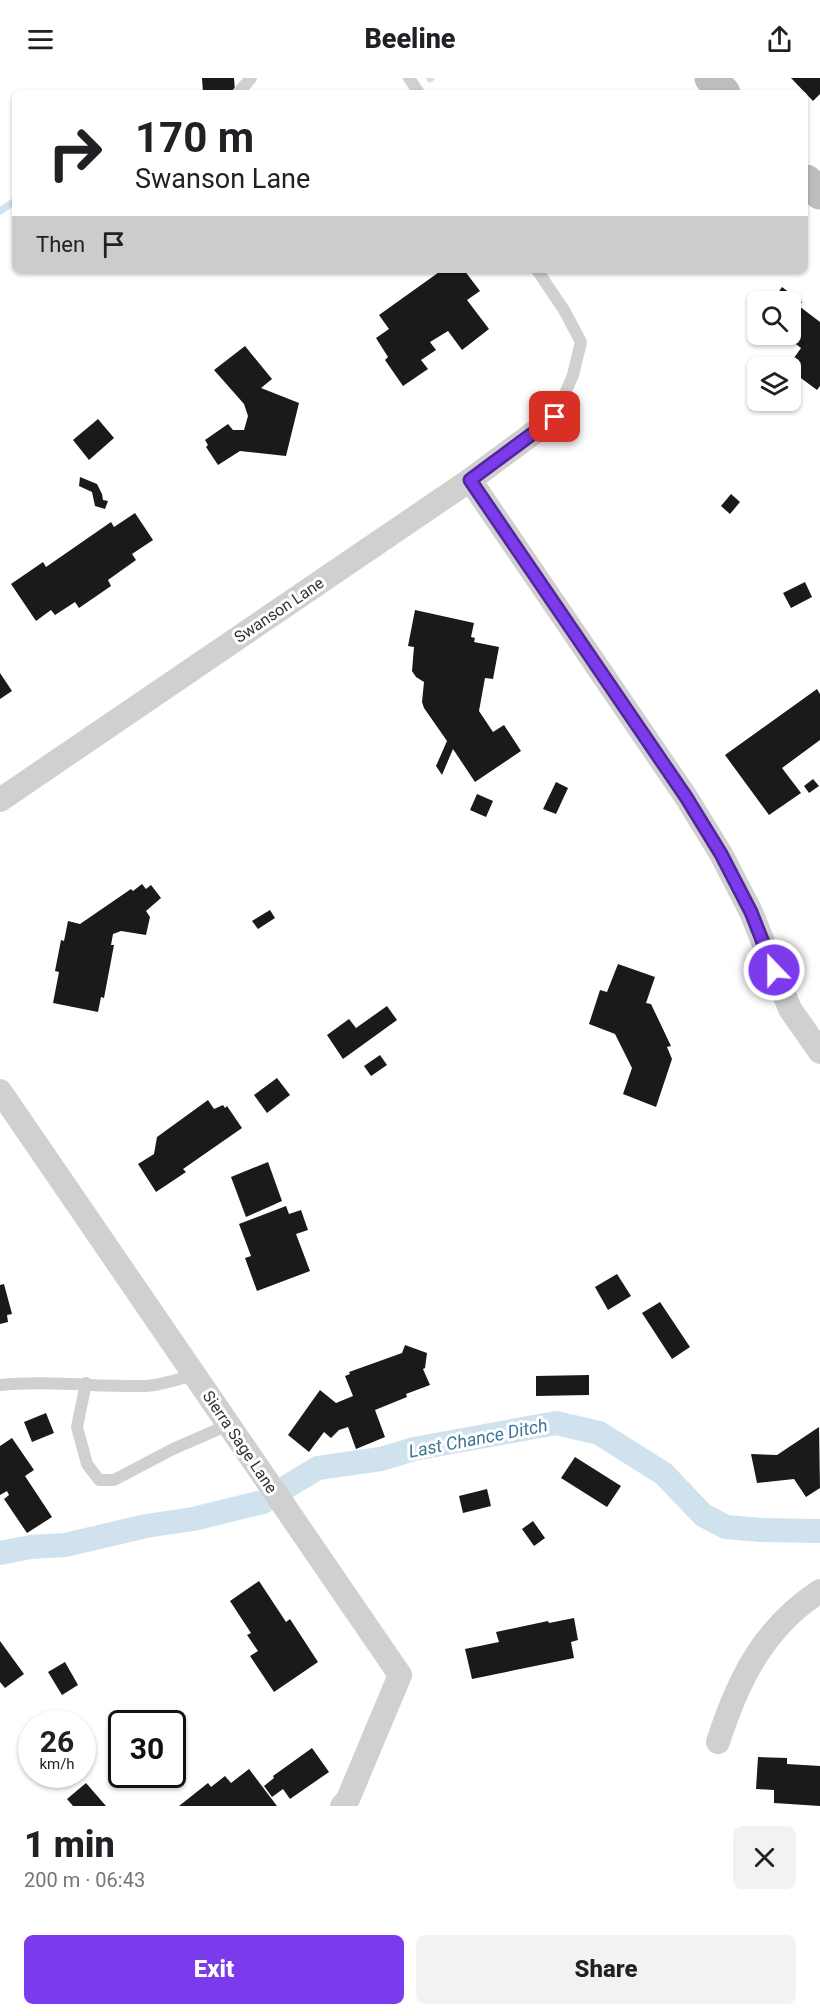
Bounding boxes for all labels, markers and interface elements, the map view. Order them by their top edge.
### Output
icon: menu [24,23,57,56]
text: Beeline [364,23,456,55]
icon: share [763,23,796,56]
text: 170 m [135,113,254,162]
icon: right [36,114,114,192]
text: Swanson Lane [135,163,310,195]
icon: arrive [97,228,130,261]
text: Then [36,232,85,257]
map controls [747,291,801,411]
button: search [747,291,801,345]
button: layers [747,357,801,411]
pin [529,391,580,442]
icon: arrive [538,400,571,433]
street label: Swanson Lane [231,573,327,647]
position arrow [742,938,806,1002]
street label: Sierra Sage Lane [199,1387,281,1497]
water label: Last Chance Ditch [407,1414,549,1462]
speed limit sign: 30 [108,1710,186,1788]
text: 26 [40,1724,74,1759]
text: km/h [39,1755,75,1773]
text: 1 min [24,1824,115,1866]
button: close [733,1826,796,1889]
text: 200 m · 06:43 [24,1868,145,1892]
button: Exit [24,1935,404,2004]
button: Share [416,1935,796,2004]

